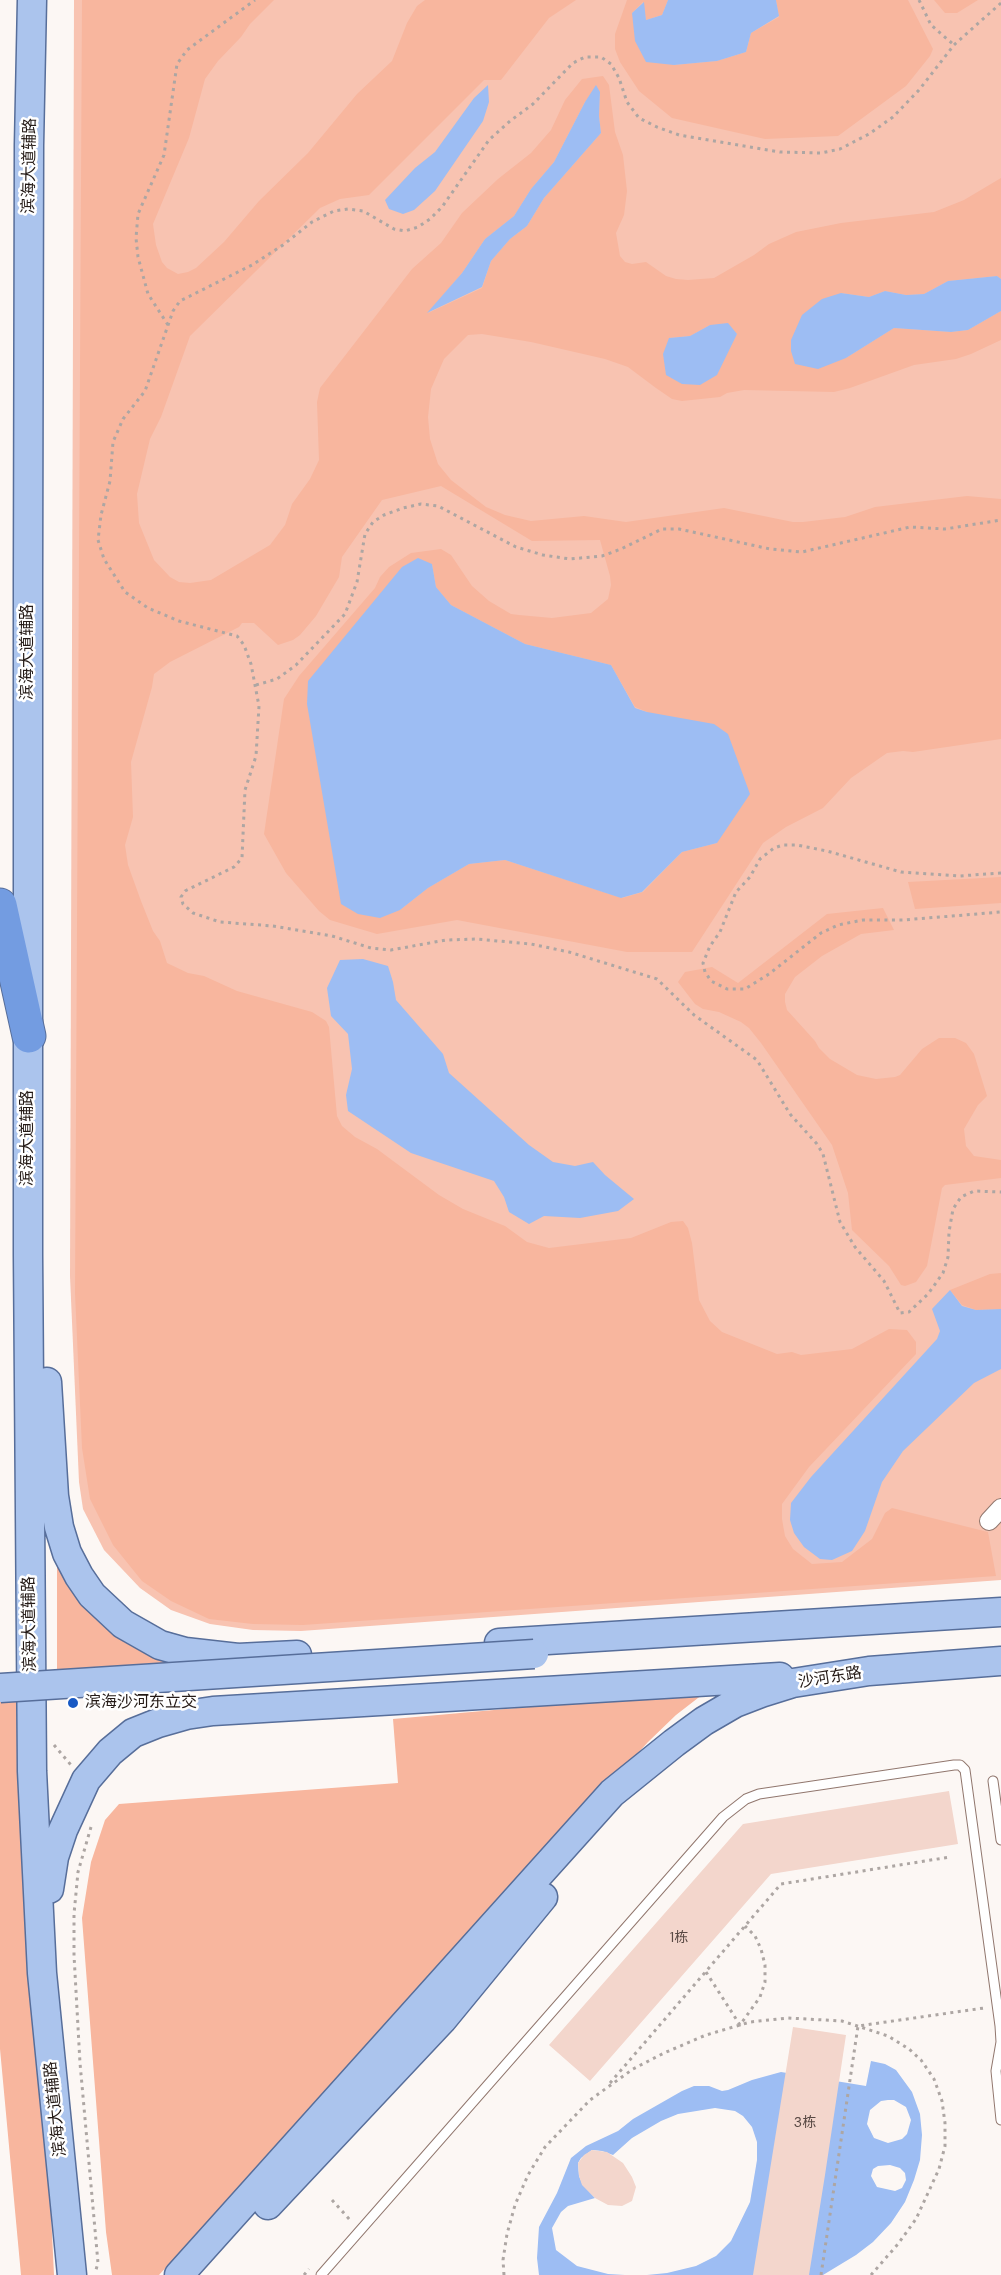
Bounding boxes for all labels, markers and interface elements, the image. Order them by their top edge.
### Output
street label: 滨海大道辅路 [20,118,40,214]
street label: 滨海大道辅路 [18,604,38,700]
street label: 滨海大道辅路 [18,1090,38,1186]
street label: 滨海大道辅路 [20,1576,40,1672]
street label: 沙河东路 [797,1664,863,1692]
place label: 滨海沙河东立交 [85,1693,197,1713]
marker: 滨海沙河东立交 [66,1696,80,1710]
house number: 1栋 [670,1930,688,1946]
street label: 滨海大道辅路 [41,2060,71,2158]
house number: 3栋 [794,2115,816,2131]

